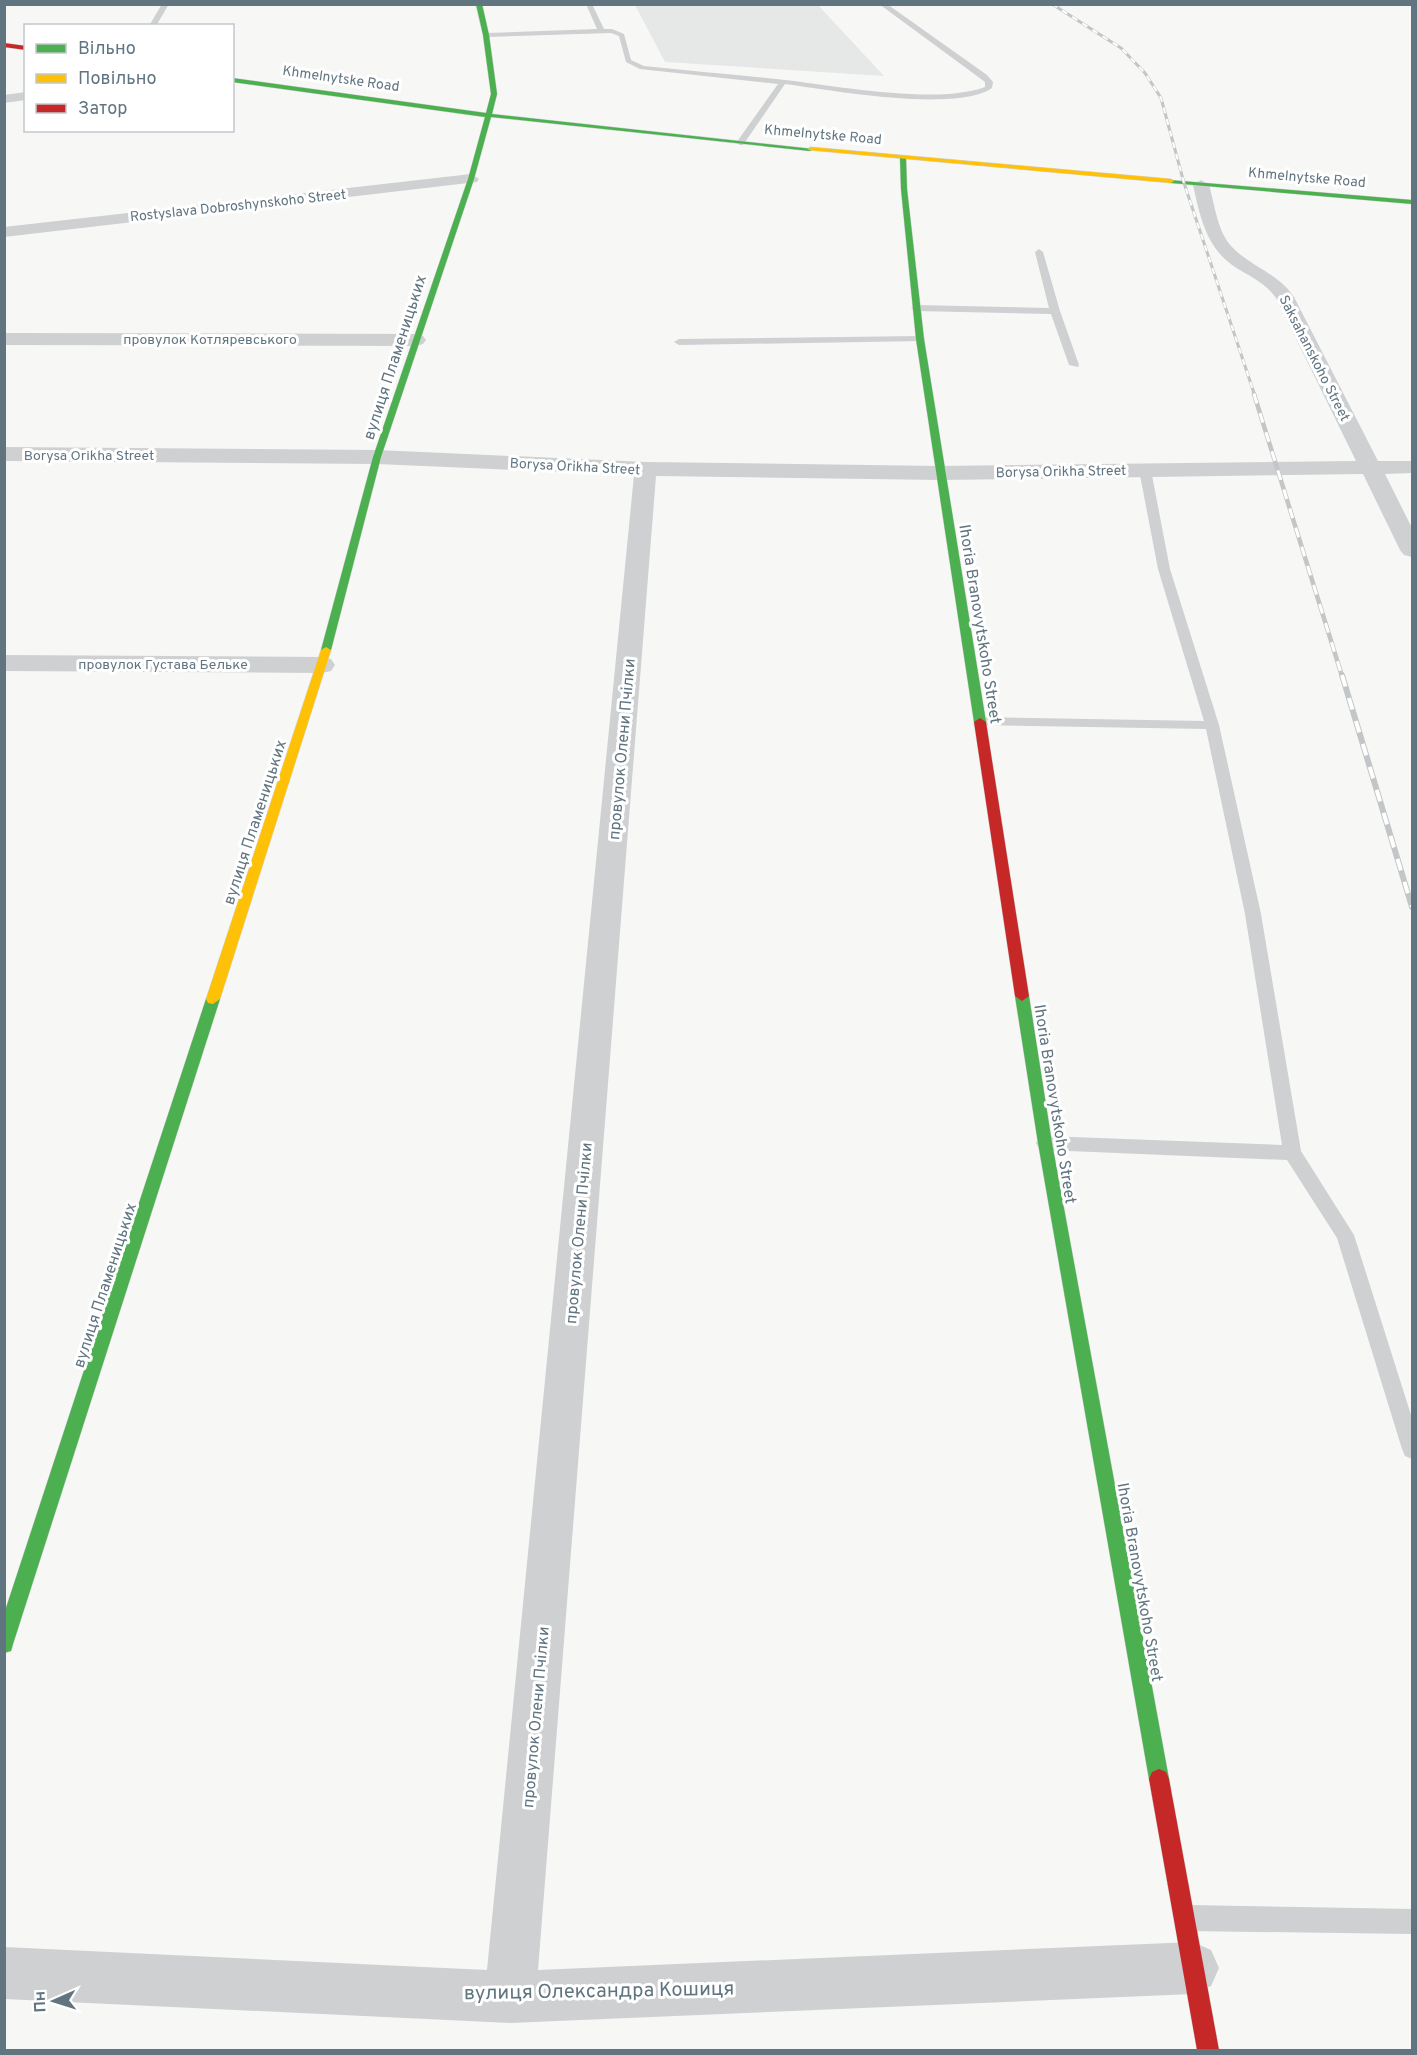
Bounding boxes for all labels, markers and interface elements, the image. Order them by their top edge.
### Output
legend [24,24,234,132]
text: Вільно [78,38,136,61]
street label: Khmelnytske Road [281,63,400,96]
text: Повільно [78,68,157,91]
text: Затор [78,98,127,121]
street label: Khmelnytske Road [763,122,882,149]
street label: Khmelnytske Road [1247,165,1366,192]
street label: Rostyslava Dobroshynskoho Street [129,187,347,226]
street label: вулиця Пламеницьких [360,273,432,443]
street label: Saksahanskoho Street [1274,293,1353,425]
street label: провулок Котляревського [123,332,297,349]
street label: Borysa Orikha Street [24,448,154,465]
street label: Borysa Orikha Street [509,456,641,479]
street label: Borysa Orikha Street [996,463,1126,482]
street label: Ihoria Branovytskoho Street [953,523,1005,726]
street label: провулок Густава Бельке [78,657,248,674]
street label: провулок Олени Пчілки [605,658,641,841]
street label: вулиця Пламеницьких [220,738,292,908]
street label: Ihoria Branovytskoho Street [1028,1003,1080,1206]
street label: провулок Олени Пчілки [562,1142,598,1325]
street label: вулиця Пламеницьких [70,1201,142,1371]
street label: Ihoria Branovytskoho Street [1112,1481,1166,1683]
street label: провулок Олени Пчілки [519,1626,555,1809]
north arrow [24,1971,84,2031]
street label: вулиця Олександра Кошиця [464,1977,734,2007]
text: Пн [30,1990,52,2013]

